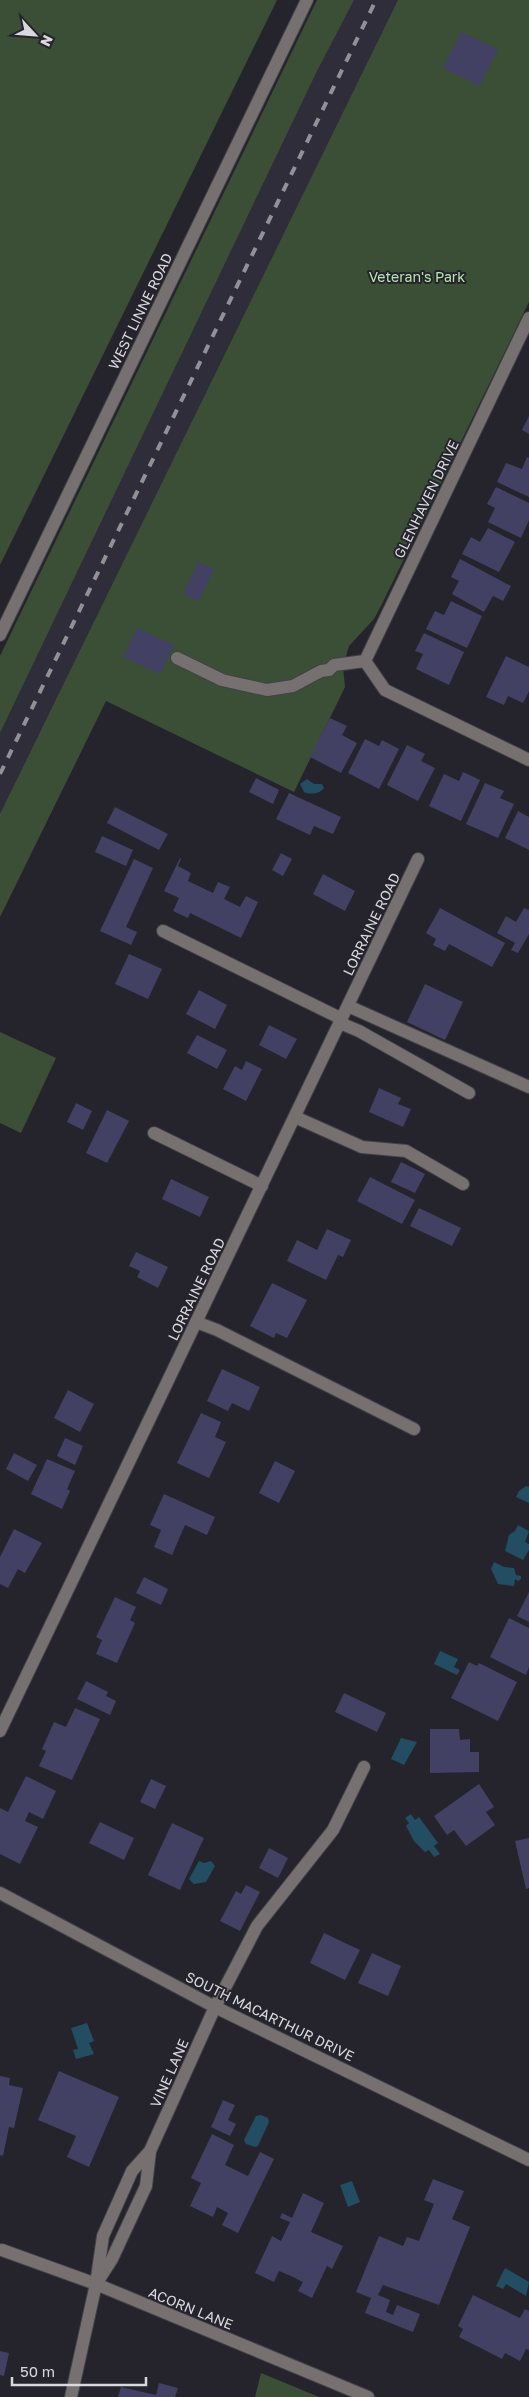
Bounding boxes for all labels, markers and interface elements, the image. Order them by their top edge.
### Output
north arrow [10,10,60,60]
text: N [37,32,57,49]
street label: WEST LINNE ROAD [104,250,176,372]
park label: Veteran's Park [369,268,465,285]
street label: GLENHAVEN DRIVE [390,437,462,561]
street label: LORRAINE ROAD [339,870,403,978]
street label: LORRAINE ROAD [164,1235,228,1343]
street label: SOUTH MACARTHUR DRIVE [183,1968,357,2064]
street label: VINE LANE [146,2036,192,2110]
street label: ACORN LANE [146,2283,236,2333]
scale bar [12,2354,146,2386]
text: 50 m [20,2362,55,2380]

